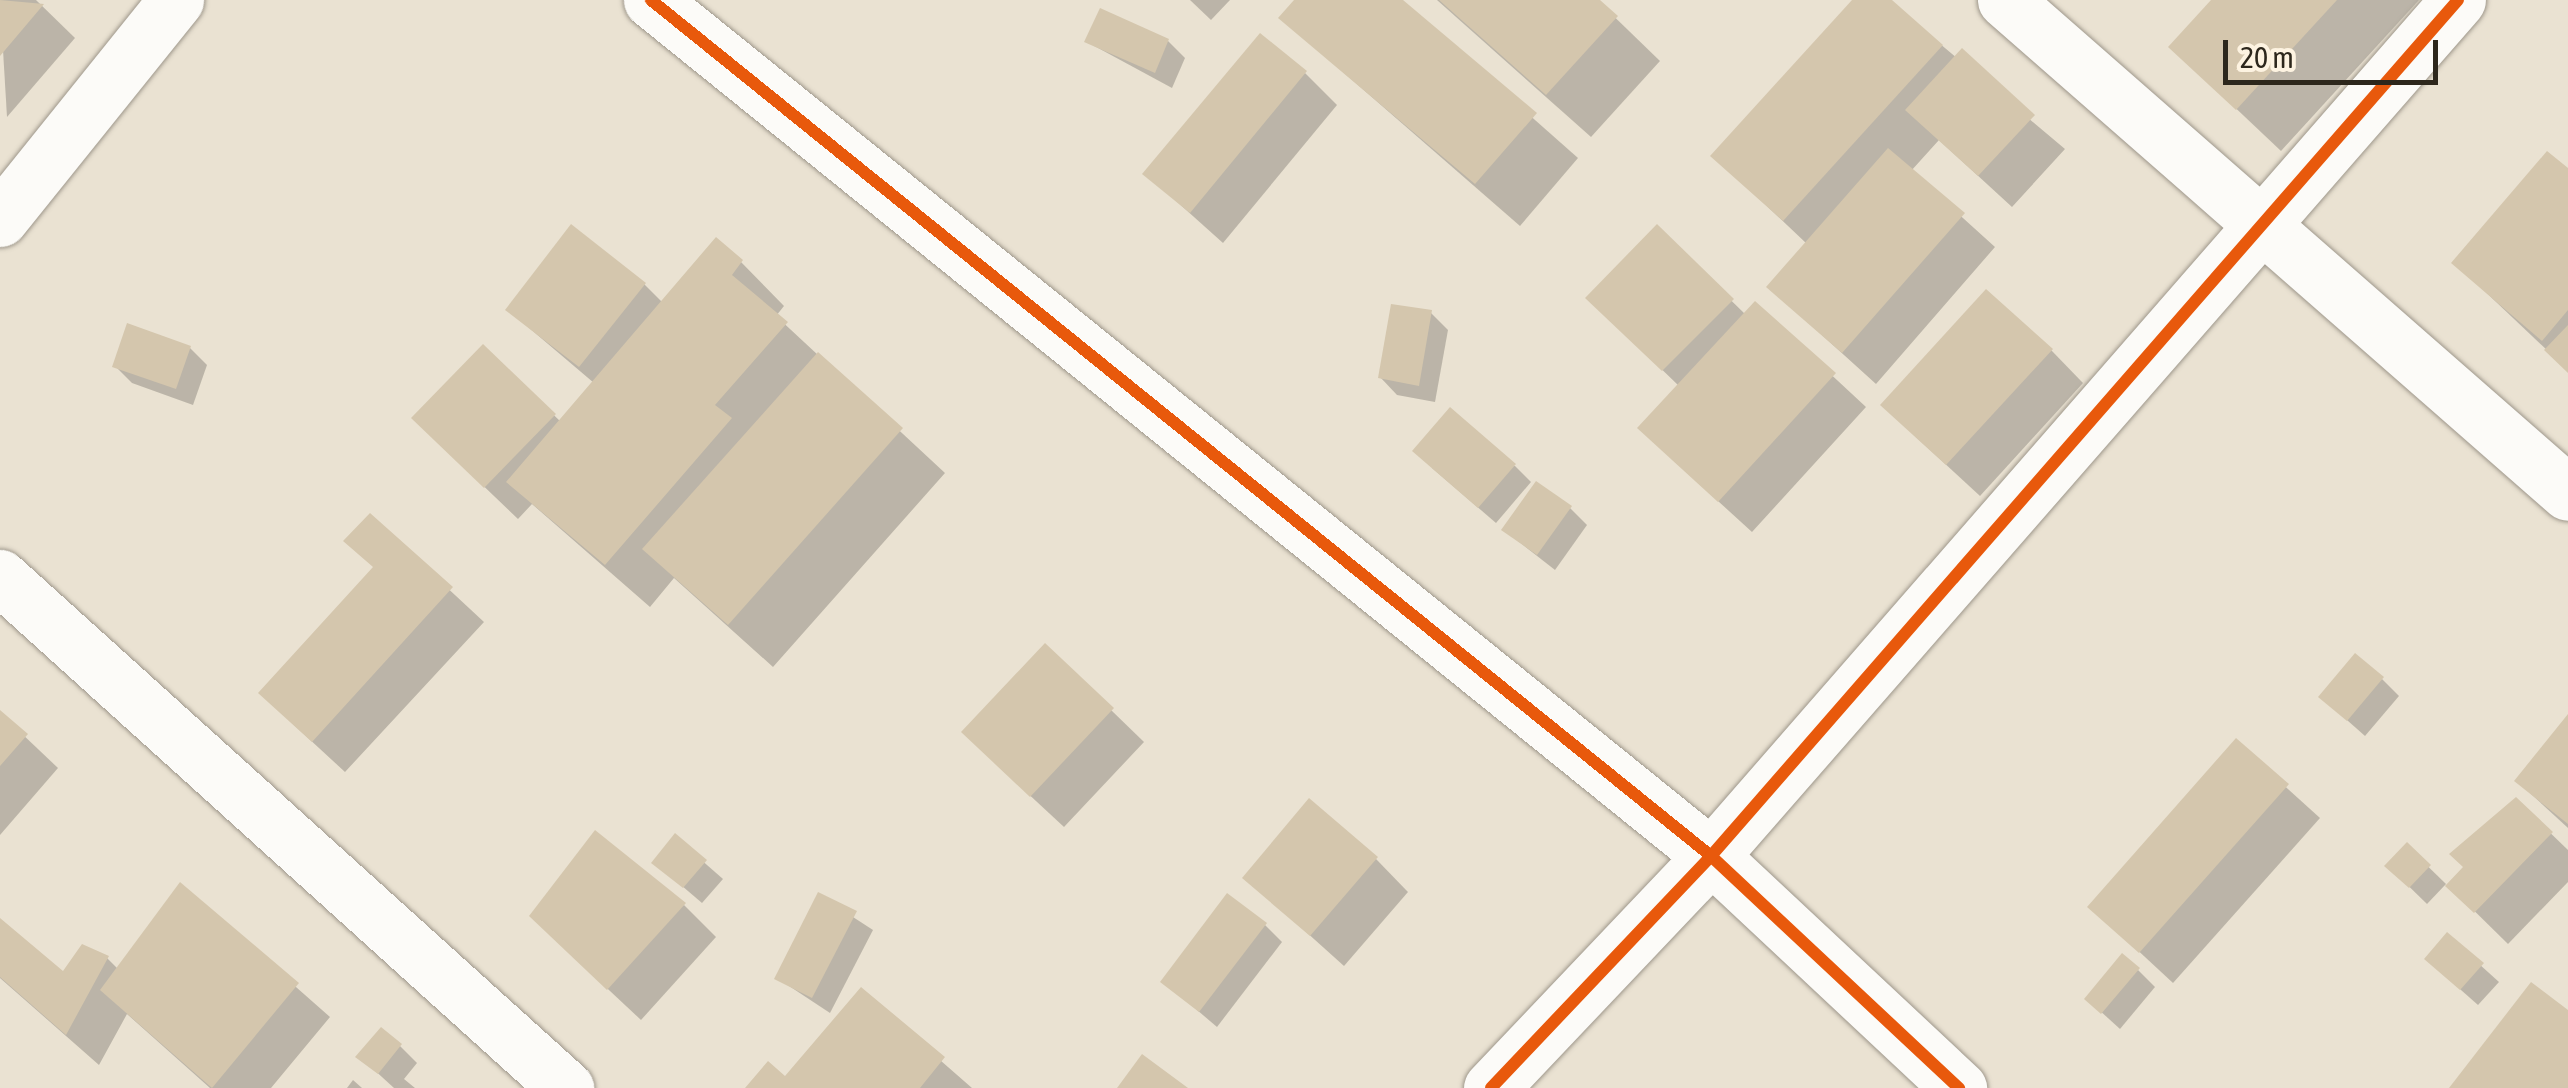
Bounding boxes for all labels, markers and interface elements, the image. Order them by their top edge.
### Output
scale bar [2228,20,2443,82]
text: 20 m [2240,40,2294,74]

